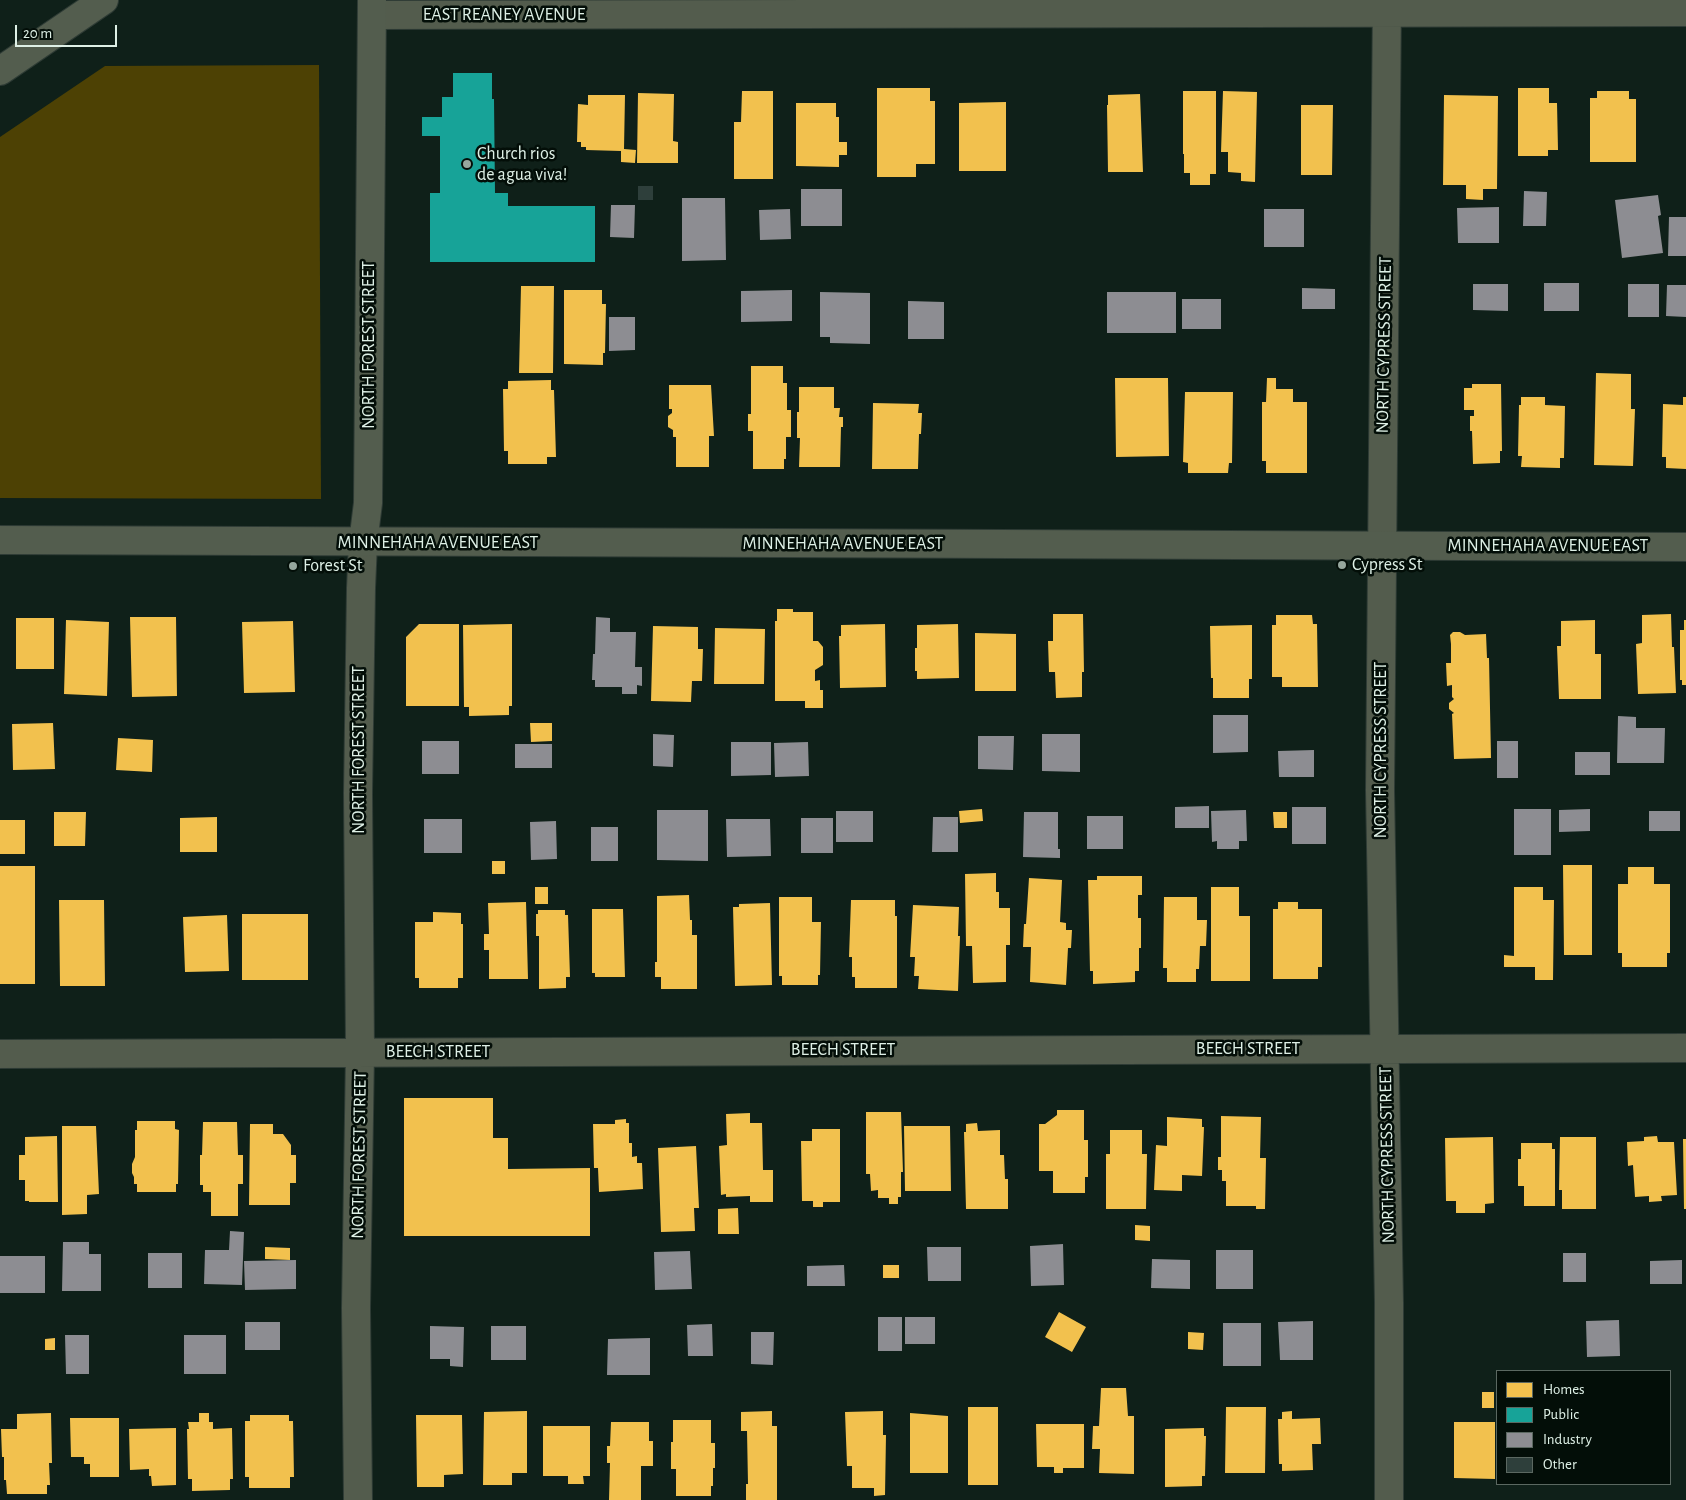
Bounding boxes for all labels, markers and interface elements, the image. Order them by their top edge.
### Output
street label: EAST REANEY AVENUE [423,4,585,26]
scale bar [18,15,120,47]
text: 20 m [23,26,52,41]
place label: Church rios de agua viva! [477,143,567,186]
marker: Church rios de agua viva! [461,158,473,170]
street label: NORTH CYPRESS STREET [1372,256,1396,434]
street label: NORTH FOREST STREET [358,261,380,429]
street label: MINNEHAHA AVENUE EAST [338,532,538,554]
street label: MINNEHAHA AVENUE EAST [743,533,943,555]
street label: MINNEHAHA AVENUE EAST [1448,535,1648,557]
place label: Cypress St [1352,554,1422,576]
place label: Forest St [303,555,363,577]
marker: Cypress St [1336,559,1348,571]
marker: Forest St [287,560,299,572]
street label: NORTH CYPRESS STREET [1370,662,1392,838]
street label: NORTH FOREST STREET [348,666,370,834]
street label: BEECH STREET [1196,1038,1300,1060]
street label: BEECH STREET [791,1039,895,1061]
street label: BEECH STREET [386,1041,490,1063]
street label: NORTH CYPRESS STREET [1375,1066,1399,1244]
street label: NORTH FOREST STREET [347,1071,371,1239]
legend [1496,1370,1671,1485]
text: Homes [1543,1382,1585,1397]
text: Public [1543,1407,1579,1422]
text: Industry [1543,1432,1592,1447]
text: Other [1543,1457,1577,1472]

